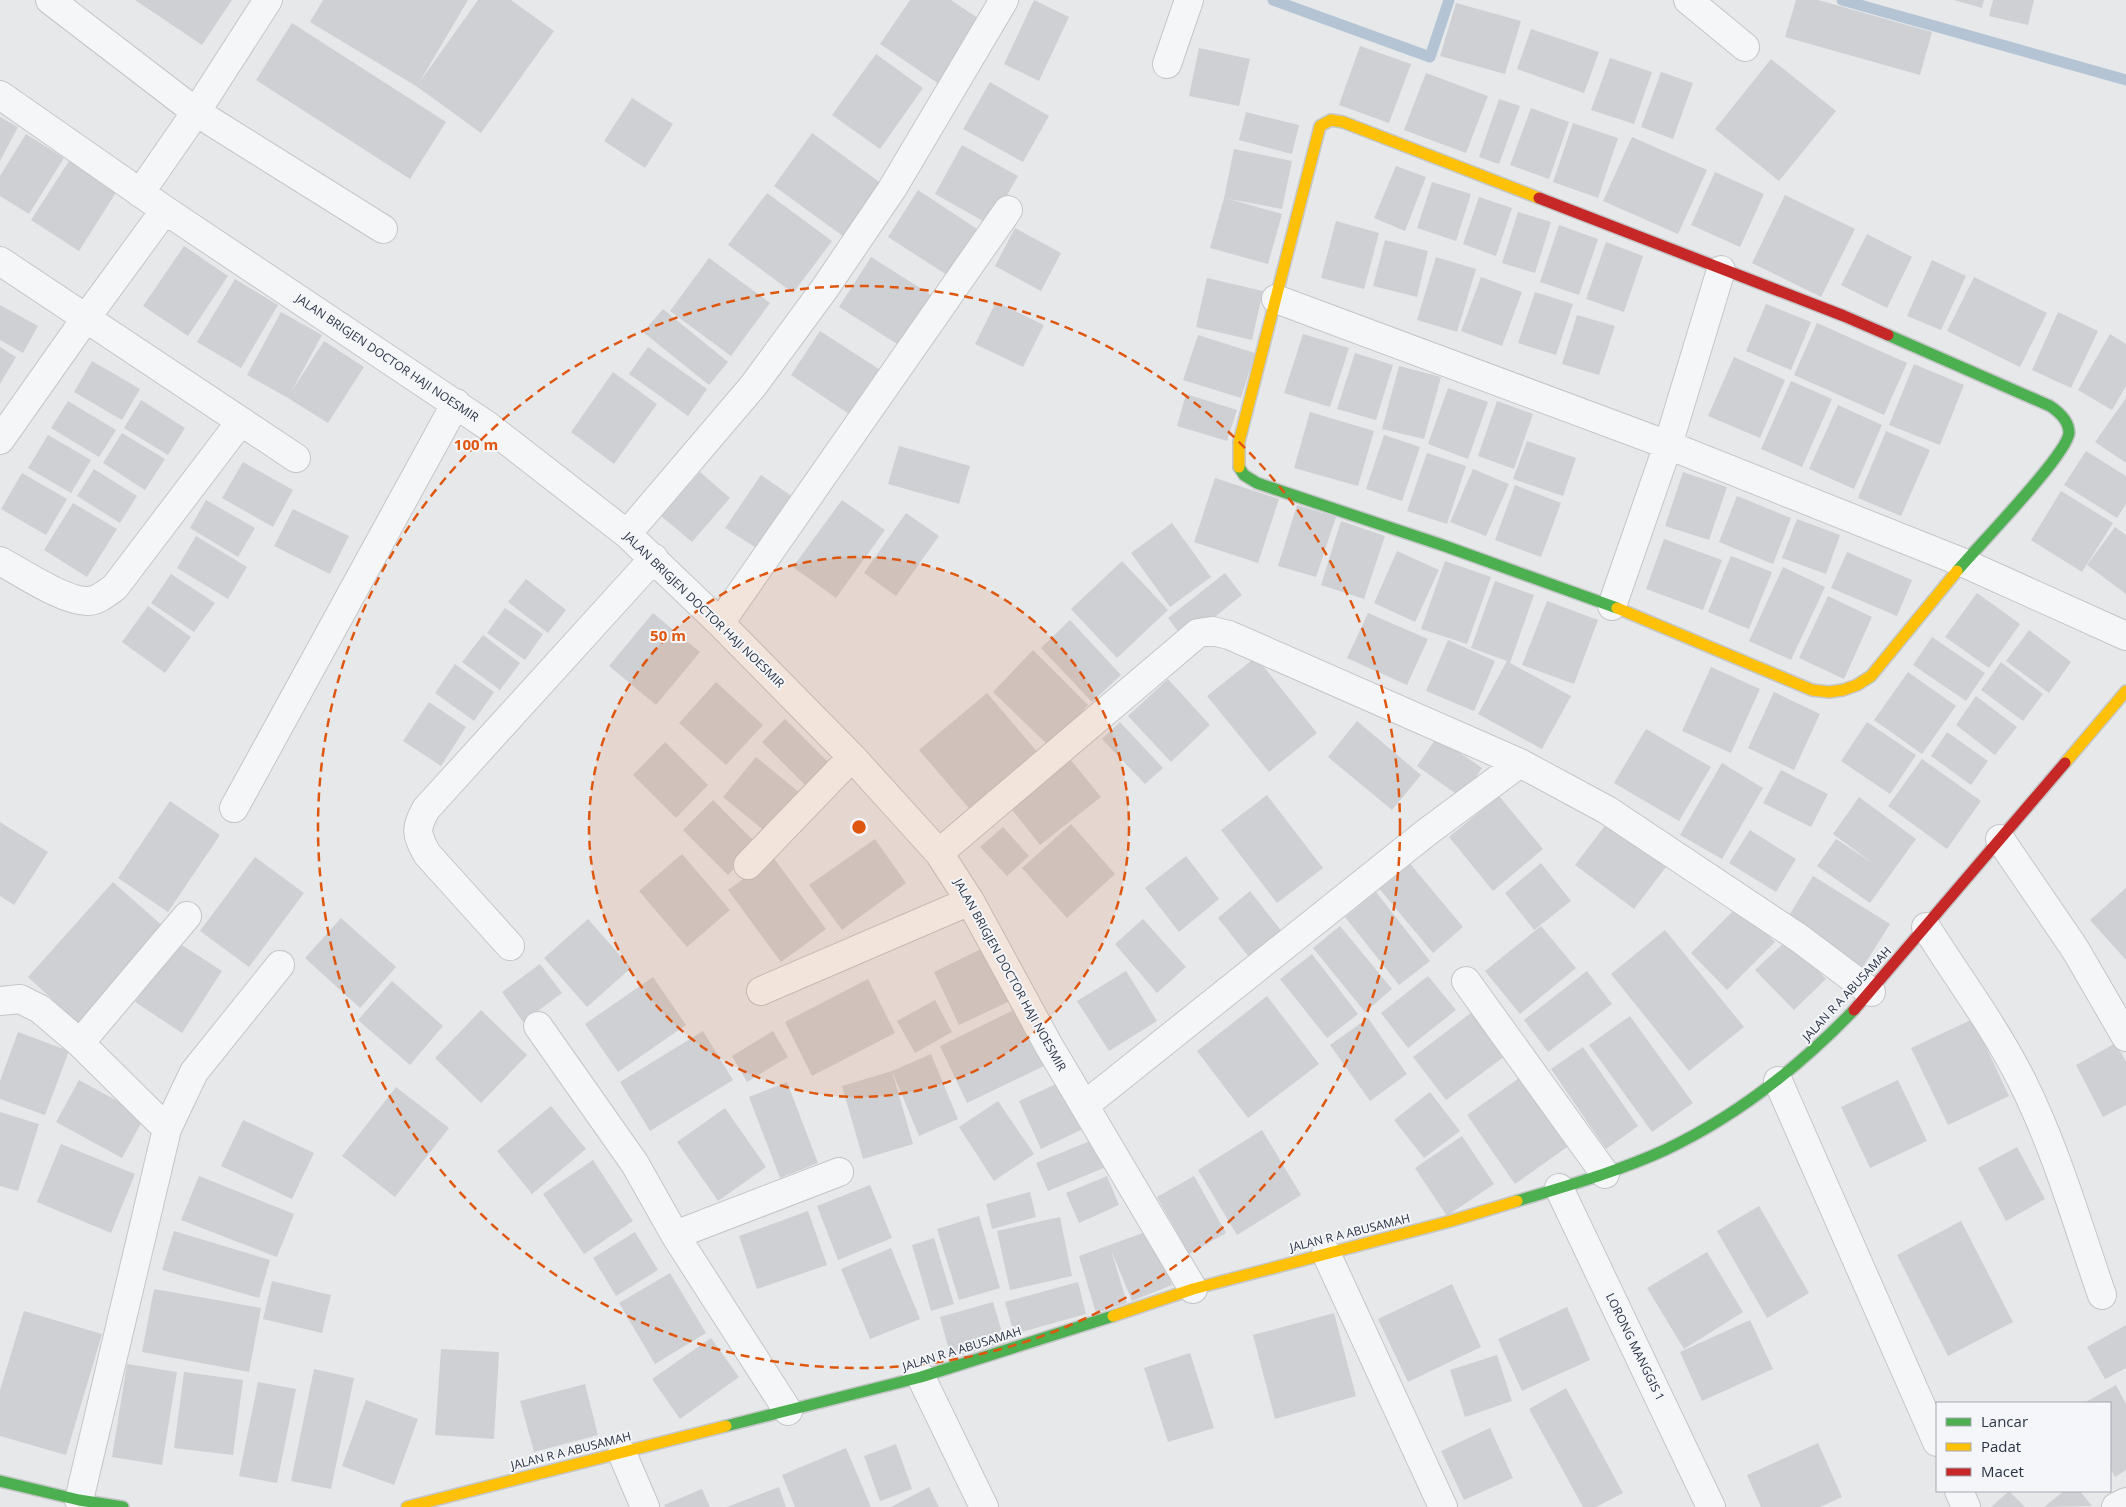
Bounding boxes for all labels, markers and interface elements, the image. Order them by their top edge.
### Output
street label: JALAN BRIGJEN DOCTOR HAJI NOESMIR [292,289,483,426]
text: 100 m [454,434,498,454]
street label: JALAN BRIGJEN DOCTOR HAJI NOESMIR [620,527,789,692]
text: 50 m [650,625,686,645]
centre of rings [850,818,868,836]
street label: JALAN BRIGJEN DOCTOR HAJI NOESMIR [950,875,1071,1074]
street label: JALAN R A ABUSAMAH [1798,943,1895,1045]
street label: JALAN R A ABUSAMAH [1287,1209,1412,1256]
street label: LORONG MANGGIS 1 [1602,1290,1669,1404]
street label: JALAN R A ABUSAMAH [899,1322,1023,1375]
legend [1936,1402,2111,1492]
text: Lancar [1981,1411,2028,1431]
street label: JALAN R A ABUSAMAH [508,1427,633,1474]
text: Padat [1981,1436,2021,1456]
text: Macet [1981,1461,2024,1481]

